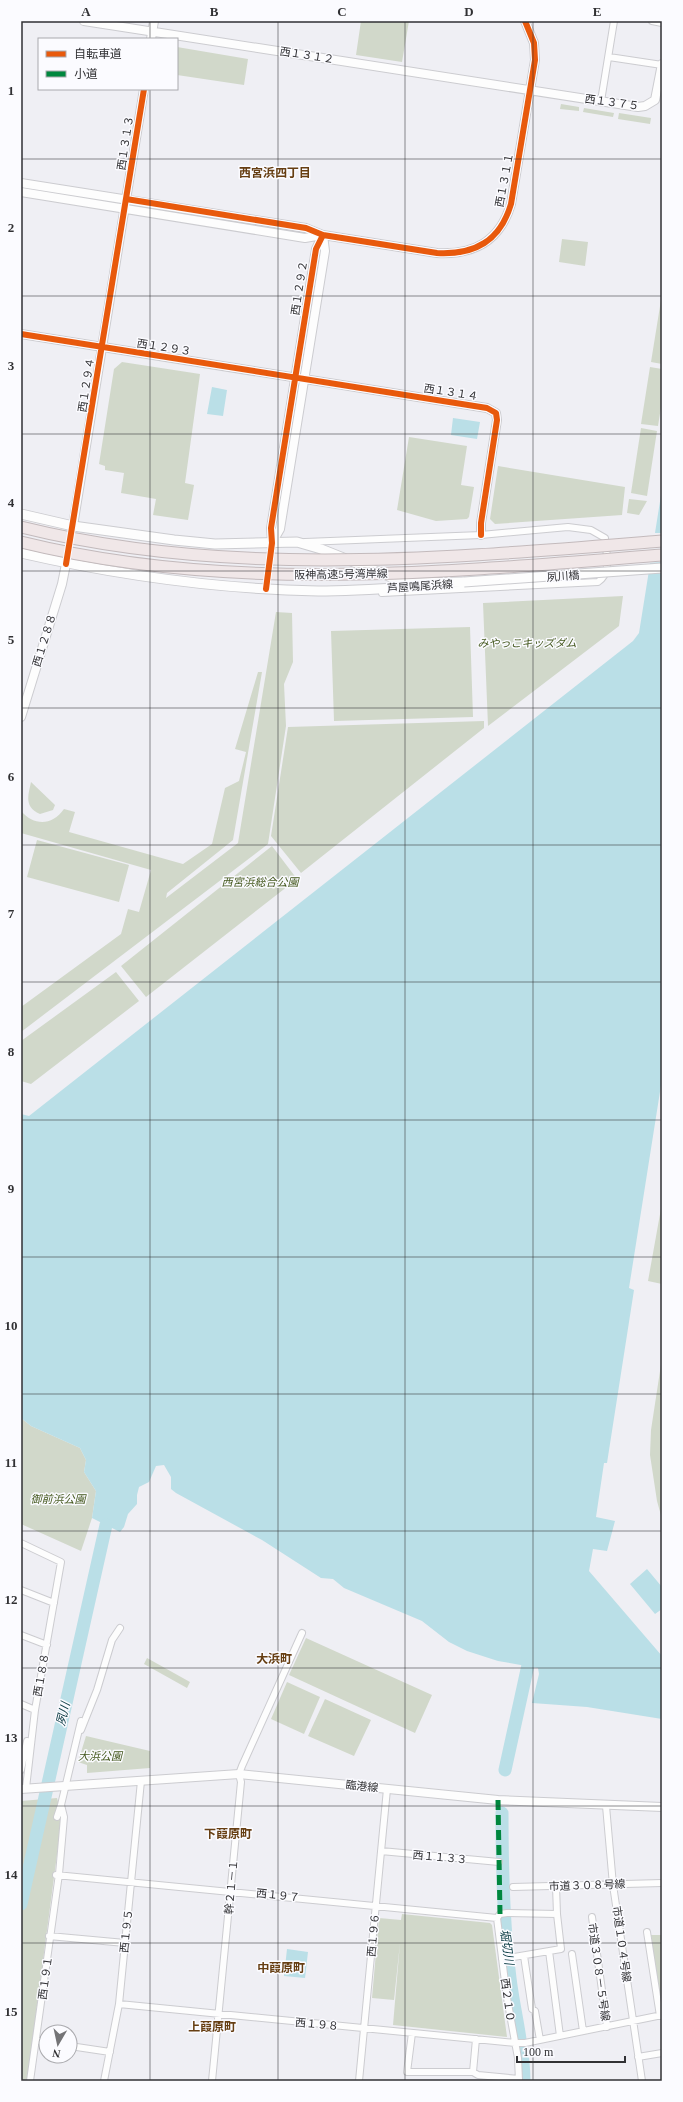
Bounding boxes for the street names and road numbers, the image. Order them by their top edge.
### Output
street label: 西１３１２ [279,45,335,65]
street label: 西１３７５ [584,92,640,112]
street label: 西１３１３ [115,115,135,171]
street label: 西１３１１ [493,152,515,208]
street label: 西１２９２ [289,260,309,316]
street label: 西１２９３ [136,337,192,357]
street label: 西１２９４ [76,357,96,413]
street label: 西１３１４ [423,382,479,402]
street label: 阪神高速5号湾岸線 [294,567,388,581]
street label: 夙川橋 [546,569,580,583]
street label: 芦屋鳴尾浜線 [387,578,453,594]
street label: 西１２８８ [30,612,58,668]
street label: 西１８８ [31,1652,51,1698]
street label: 臨港線 [345,1778,379,1794]
street label: 西１１３３ [412,1849,468,1865]
street label: 幹２１－１ [223,1859,239,1915]
street label: 市道３０８号線 [548,1878,626,1892]
street label: 西１９７ [255,1887,301,1903]
street label: 市道１０４号線 [611,1905,633,1983]
street label: 西１９５ [118,1908,134,1954]
street label: 西１９６ [365,1913,381,1957]
street label: 市道３０８－５号線 [586,1922,612,2022]
street label: 西１９１ [36,1955,54,2001]
street label: 西２１０ [499,1977,517,2023]
street label: 西１９８ [295,2016,339,2032]

